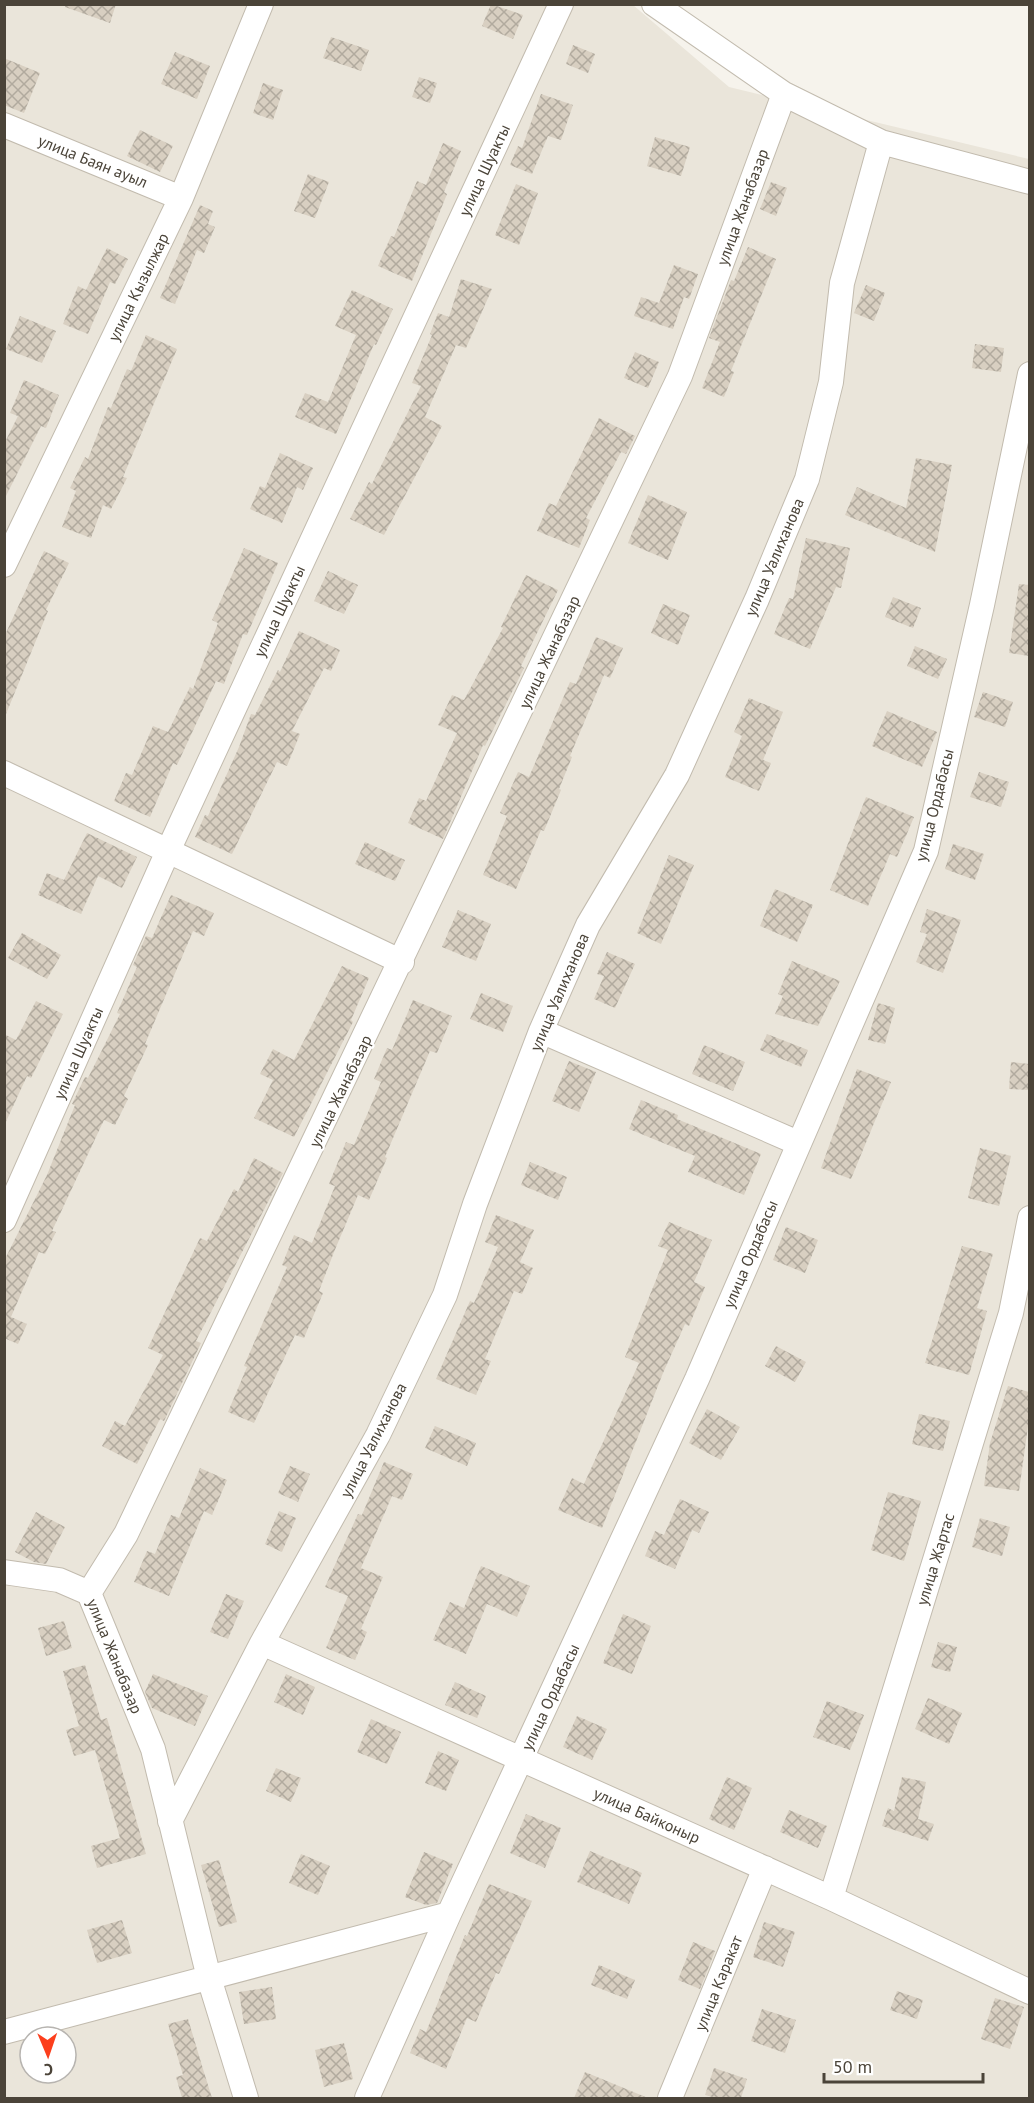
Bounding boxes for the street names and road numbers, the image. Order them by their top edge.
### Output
street label: улица Шуакты [454,121,514,219]
street label: улица Баян ауыл [35,130,151,192]
street label: улица Жанабазар [712,146,772,268]
street label: улица Кызылжар [103,230,173,344]
street label: улица Уалиханова [740,495,808,619]
street label: улица Шуакты [249,562,309,660]
street label: улица Жанабазар [514,592,584,712]
street label: улица Ордабасы [910,747,958,863]
street label: улица Уалиханова [525,930,593,1054]
street label: улица Шуакты [49,1004,107,1102]
street label: улица Жанабазар [304,1032,376,1150]
street label: улица Ордабасы [718,1197,782,1311]
street label: улица Уалиханова [335,1379,411,1501]
street label: улица Жартас [911,1510,959,1608]
street label: улица Жанабазар [83,1595,147,1717]
street label: улица Ордабасы [517,1640,583,1754]
street label: улица Байконыр [591,1783,703,1847]
street label: улица Каракат [690,1932,746,2034]

